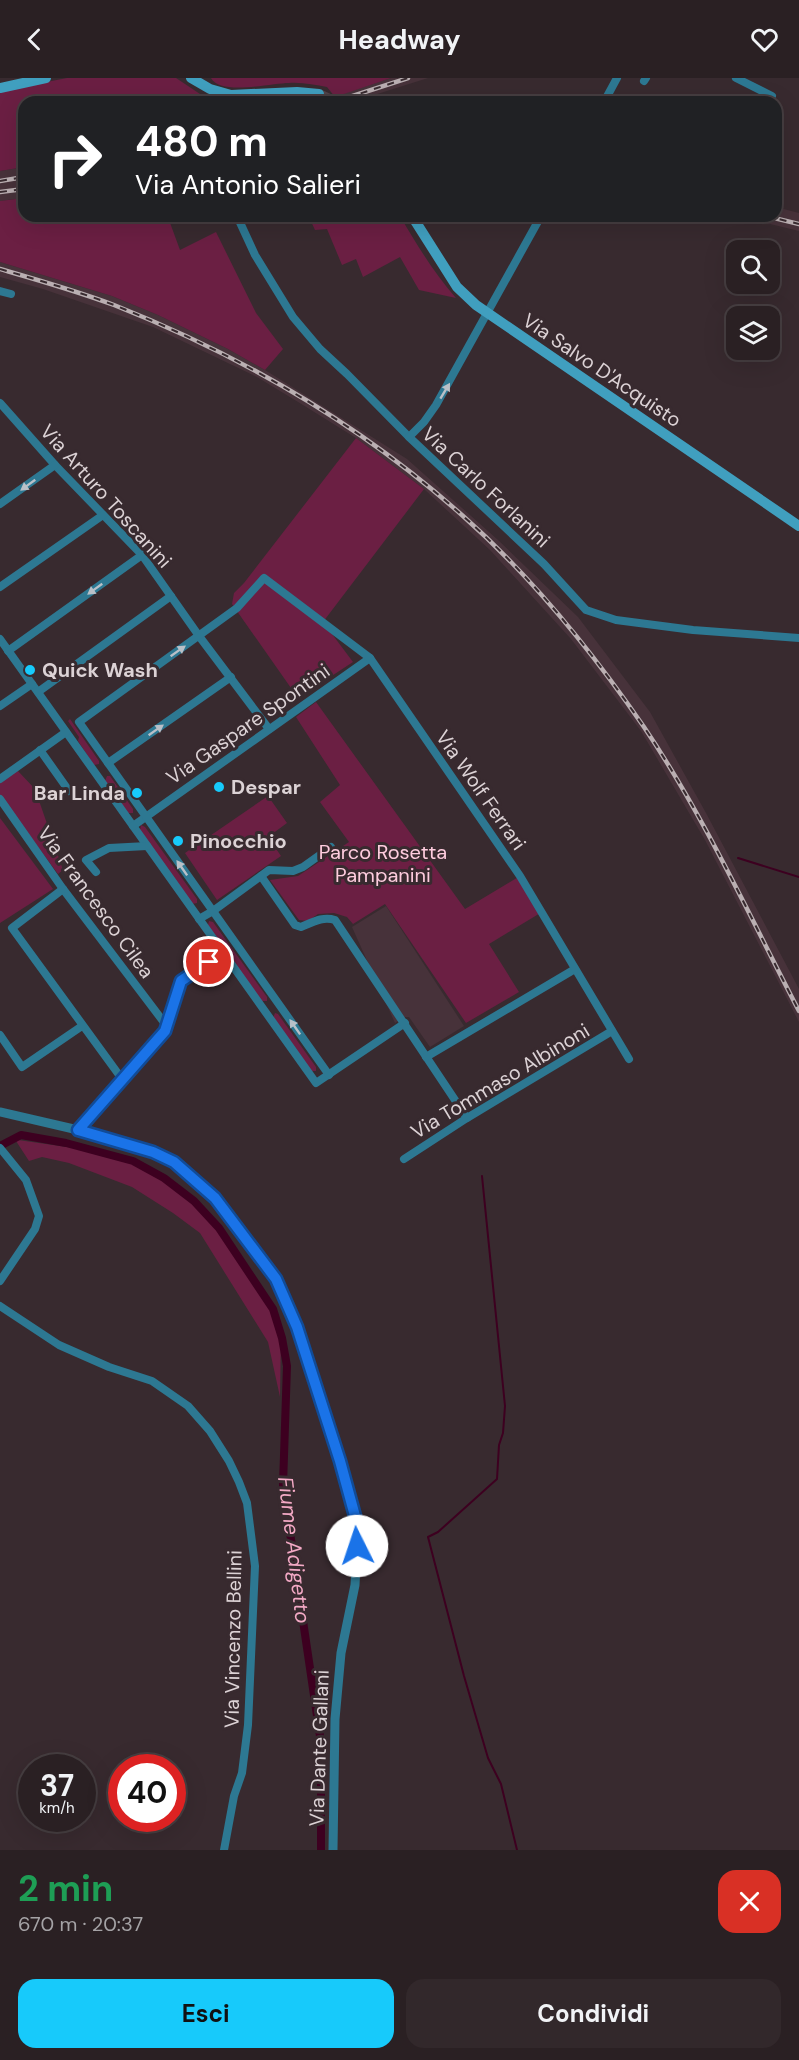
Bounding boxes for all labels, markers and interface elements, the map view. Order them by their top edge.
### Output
text: Headway [338,22,461,57]
icon: back [18,23,51,56]
icon: heart [748,23,781,56]
text: 480 m [135,114,268,169]
icon: right [36,120,114,198]
text: Via Antonio Salieri [135,167,361,202]
map controls [726,240,780,360]
button: search [726,240,780,294]
button: layers [726,306,780,360]
street label: Via Salvo D'Acquisto [518,307,686,433]
one-way arrow [439,383,450,399]
street label: Via Arturo Toscanini [35,419,177,573]
street label: Via Carlo Forlanini [416,421,556,553]
one-way arrow [20,479,36,491]
one-way arrow [87,583,103,595]
one-way arrow [169,645,185,657]
place label: Quick Wash [42,657,158,683]
street label: Via Gaspare Spontini [161,658,335,790]
marker: Quick Wash [23,663,37,677]
one-way arrow [148,724,164,736]
street label: Via Wolf Ferrari [430,725,532,855]
place label: Despar [231,774,301,800]
place label: Bar Linda [34,780,125,806]
marker: Despar [212,780,226,794]
marker: Bar Linda [130,786,144,800]
street label: Via Francesco Cilea [32,821,160,983]
place label: Pinocchio [190,828,287,854]
marker: Pinocchio [171,834,185,848]
park label: Parco Rosetta Pampanini [319,839,447,888]
one-way arrow [176,861,188,877]
pin [183,936,234,987]
icon: arrive [192,945,225,978]
street label: Via Tommaso Albinoni [406,1017,594,1145]
one-way arrow [289,1020,301,1036]
water label: Fiume Adigetto [271,1475,317,1625]
position arrow [325,1514,389,1578]
street label: Via Vincenzo Bellini [218,1550,248,1728]
street label: Via Dante Gallani [303,1669,335,1827]
speed limit sign: 40 [108,1754,186,1832]
text: 37 [40,1766,74,1805]
text: km/h [39,1798,75,1818]
text: 2 min [18,1865,113,1912]
button: close [718,1870,781,1933]
text: 670 m · 20:37 [18,1911,143,1937]
button: Esci [18,1979,394,2048]
button: Condividi [406,1979,781,2048]

